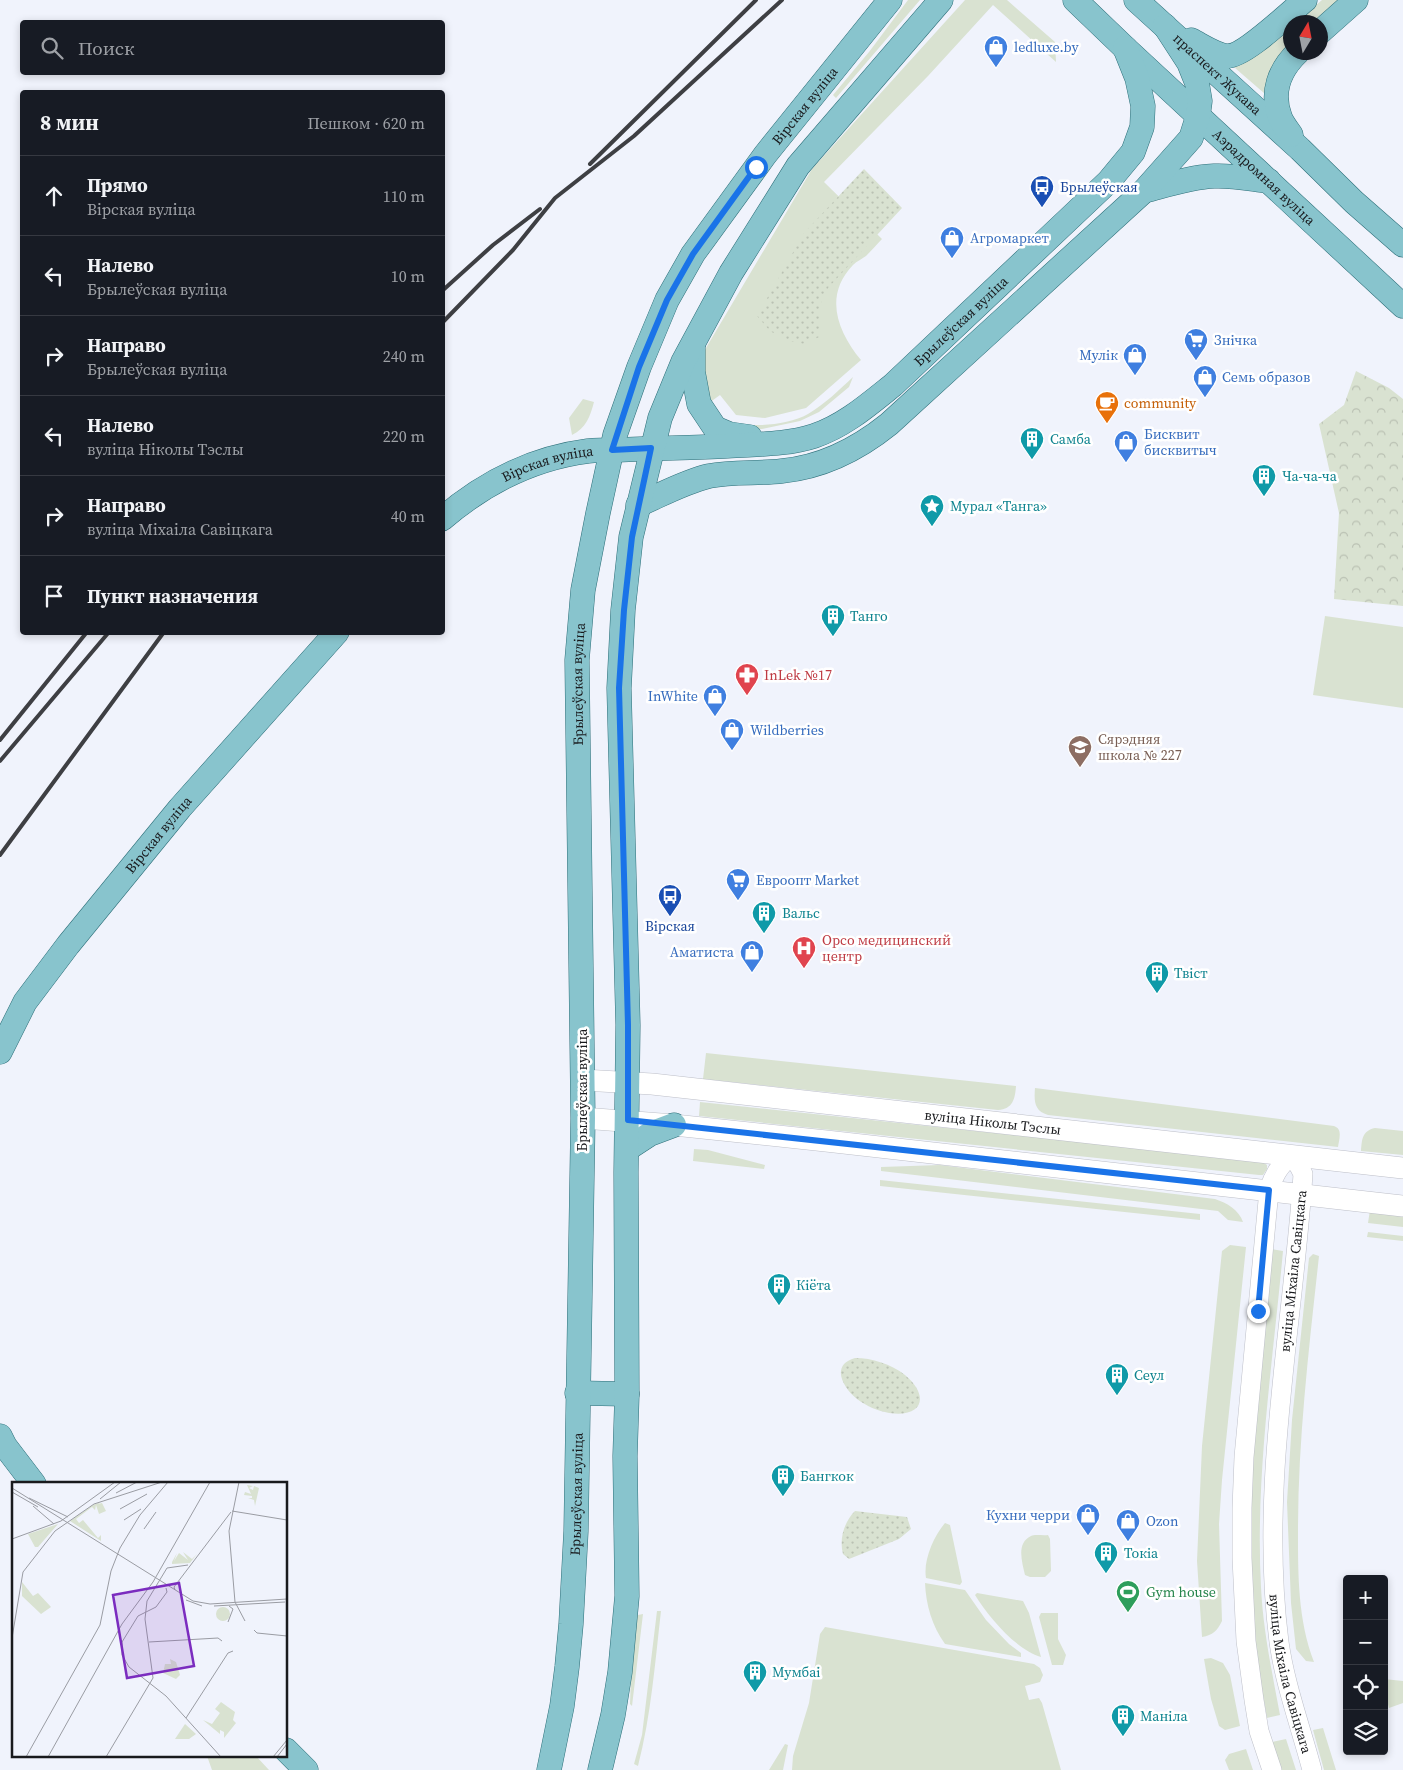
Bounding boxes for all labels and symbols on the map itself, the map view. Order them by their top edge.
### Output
north arrow [1283,15,1328,60]
street label: праспект Жукава [1169,29,1267,120]
shop icon: ledluxe.by [983,34,1009,68]
place label: ledluxe.by [1014,37,1080,57]
street label: Вірская вуліца [767,62,843,149]
street label: Аэрадромная вуліца [1208,124,1321,230]
route start [745,156,768,179]
bus stop icon: Брылеўская [1029,174,1055,208]
place label: Брылеўская [1060,177,1138,197]
shop icon: Агромаркет [939,225,965,259]
place label: Агромаркет [970,228,1049,248]
street label: Брылеўская вуліца [909,271,1013,371]
supermarket icon: Знічка [1183,327,1209,361]
place label: Знічка [1214,330,1258,350]
shop icon: Мулік [1122,342,1148,376]
place label: Мулік [1079,345,1118,365]
shop icon: Семь образов [1192,364,1218,398]
place label: Семь образов [1222,367,1310,387]
cafe icon: community [1094,390,1120,424]
place label: community [1124,393,1197,413]
place label: Бисквит бисквитыч [1144,424,1217,460]
building icon: Самба [1019,426,1045,460]
place label: Самба [1050,429,1092,449]
shop icon: Бисквит бисквитыч [1113,429,1139,463]
street label: Вірская вуліца [498,440,595,487]
building icon: Ча-ча-ча [1251,463,1277,497]
place label: Ча-ча-ча [1282,466,1338,486]
place icon: Мурал «Танга» [919,493,945,527]
place label: Мурал «Танга» [950,496,1047,516]
building icon: Танго [820,603,846,637]
place label: Танго [850,606,888,626]
street label: Брылеўская вуліца [567,621,590,746]
pharmacy icon: InLek №17 [734,662,760,696]
place label: InLek №17 [764,665,832,685]
shop icon: InWhite [702,683,728,717]
place label: InWhite [648,686,698,706]
shop icon: Wildberries [719,717,745,751]
place label: Wildberries [750,720,824,740]
place label: Сярэдняя школа № 227 [1098,729,1182,765]
school or university icon: Сярэдняя школа № 227 [1067,734,1093,768]
street label: Вірская вуліца [120,791,197,878]
supermarket icon: Евроопт Market [725,867,751,901]
place label: Евроопт Market [756,870,859,890]
bus stop icon: Вірская [657,883,683,917]
building icon: Вальс [751,900,777,934]
place label: Вальс [782,903,820,923]
place label: Вірская [645,916,695,936]
place label: Орсо медицинский центр [822,930,951,966]
hospital icon: Орсо медицинский центр [791,935,817,969]
shop icon: Аматиста [739,939,765,973]
place label: Аматиста [670,942,735,962]
building icon: Твіст [1144,960,1170,994]
place label: Твіст [1174,963,1208,983]
street label: Брылеўская вуліца [572,1028,592,1151]
street label: вуліца Ніколы Тэслы [923,1105,1062,1140]
street label: вуліца Міхаіла Савіцкага [1275,1188,1312,1353]
building icon: Кіёта [766,1272,792,1306]
place label: Кіёта [796,1275,832,1295]
route end [1247,1300,1270,1323]
building icon: Сеул [1104,1362,1130,1396]
place label: Сеул [1134,1365,1164,1385]
street label: Брылеўская вуліца [565,1431,588,1556]
building icon: Бангкок [770,1463,796,1497]
place label: Бангкок [800,1466,854,1486]
inset map [12,1482,288,1758]
shop icon: Кухни черри [1075,1502,1101,1536]
place label: Кухни черри [986,1505,1070,1525]
shop icon: Ozon [1115,1508,1141,1542]
place label: Ozon [1146,1511,1179,1531]
building icon: Токіа [1093,1540,1119,1574]
place label: Токіа [1124,1543,1159,1563]
sports icon: Gym house [1115,1579,1141,1613]
place label: Gym house [1146,1582,1216,1602]
street label: вуліца Міхаіла Савіцкага [1264,1593,1317,1757]
building icon: Мумбаі [742,1659,768,1693]
place label: Мумбаі [772,1662,821,1682]
building icon: Маніла [1110,1703,1136,1737]
place label: Маніла [1140,1706,1189,1726]

